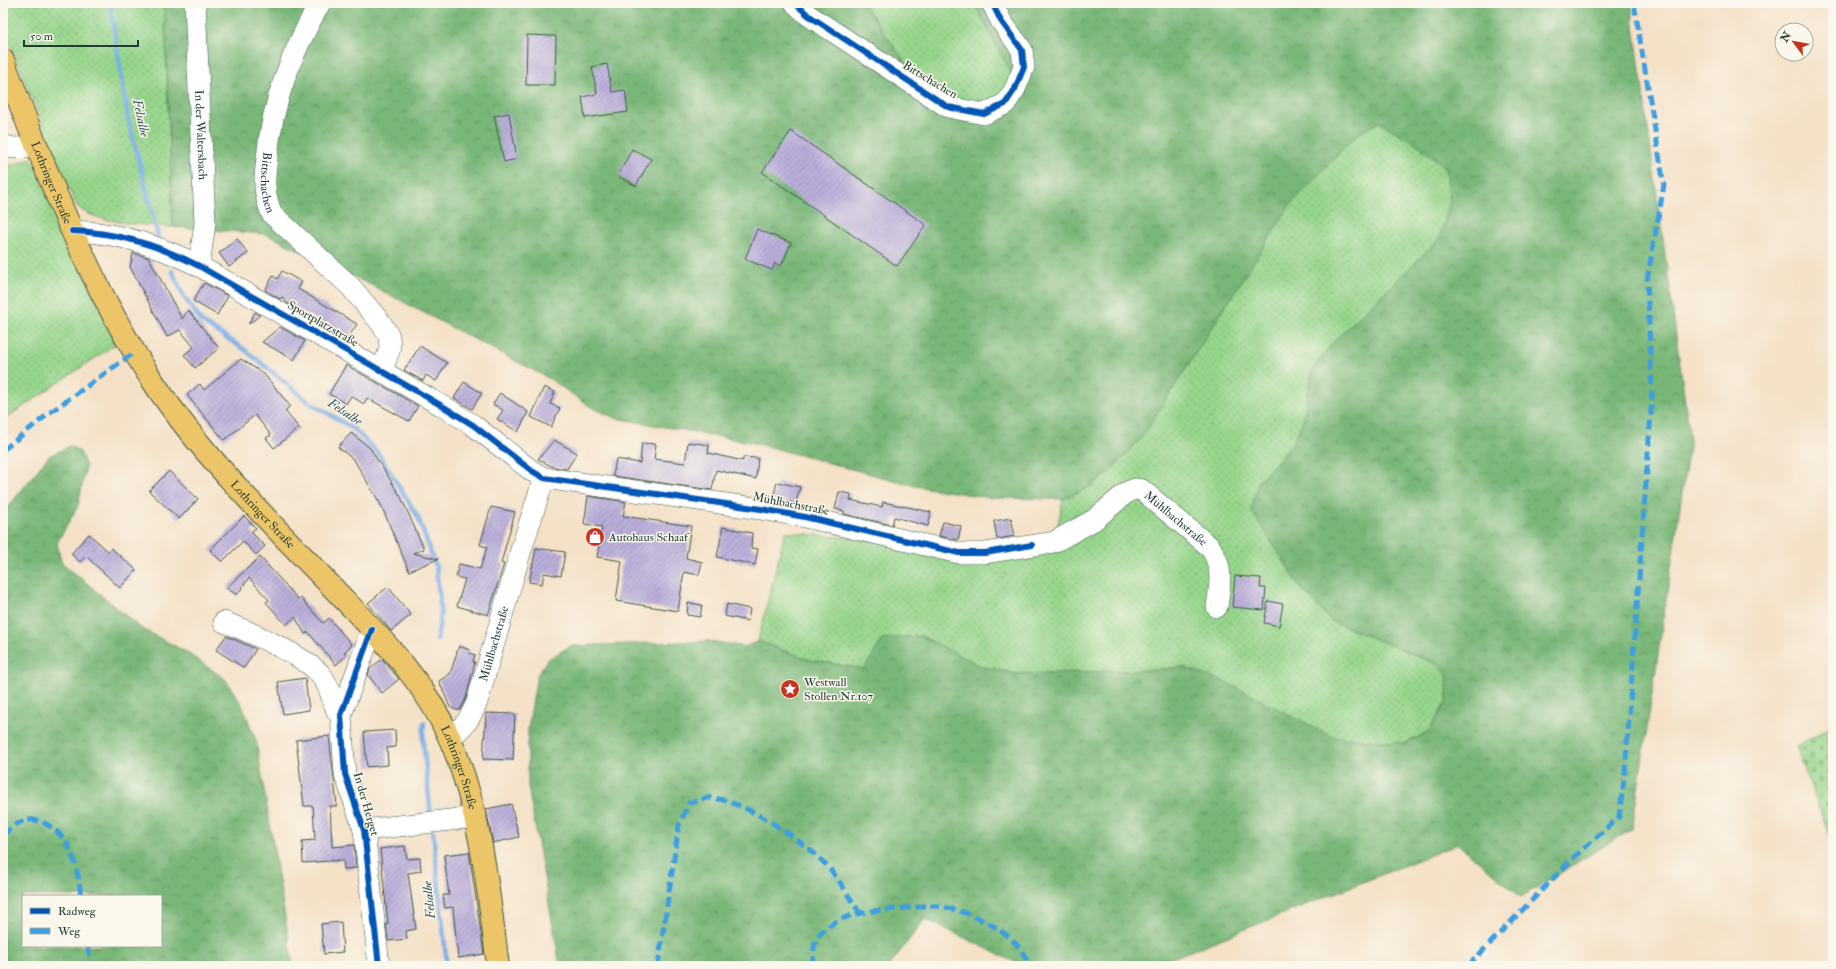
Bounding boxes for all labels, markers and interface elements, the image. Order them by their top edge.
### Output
scale bar [24,22,138,48]
north arrow [1774,22,1814,62]
text: N [1777,28,1795,45]
text: 50 m [30,29,54,44]
street label: Bittschachen [900,58,960,102]
street label: In der Waltersbach [191,90,211,181]
water label: Felsalbe [129,97,153,139]
street label: Lothringer Straße [28,139,76,226]
street label: Bittschachen [257,152,278,215]
street label: Sportplatzstraße [285,298,361,350]
water label: Felsalbe [324,394,366,429]
street label: Lothringer Straße [227,477,298,552]
street label: Mühlbachstraße [1141,488,1211,549]
street label: Mühlbachstraße [751,489,831,519]
shop icon: Autohaus Schaaf [584,526,606,548]
place label: Autohaus Schaaf [608,530,690,545]
street label: Mühlbachstraße [476,604,512,683]
place label: Westwall Stollen Nr.107 [803,675,874,704]
place icon: Westwall Stollen Nr.107 [779,678,801,700]
street label: Lothringer Straße [437,723,480,811]
street label: In der Herget [350,770,382,838]
water label: Felsalbe [419,880,439,921]
legend [22,895,162,947]
text: Radweg [58,904,97,919]
text: Weg [57,924,81,939]

